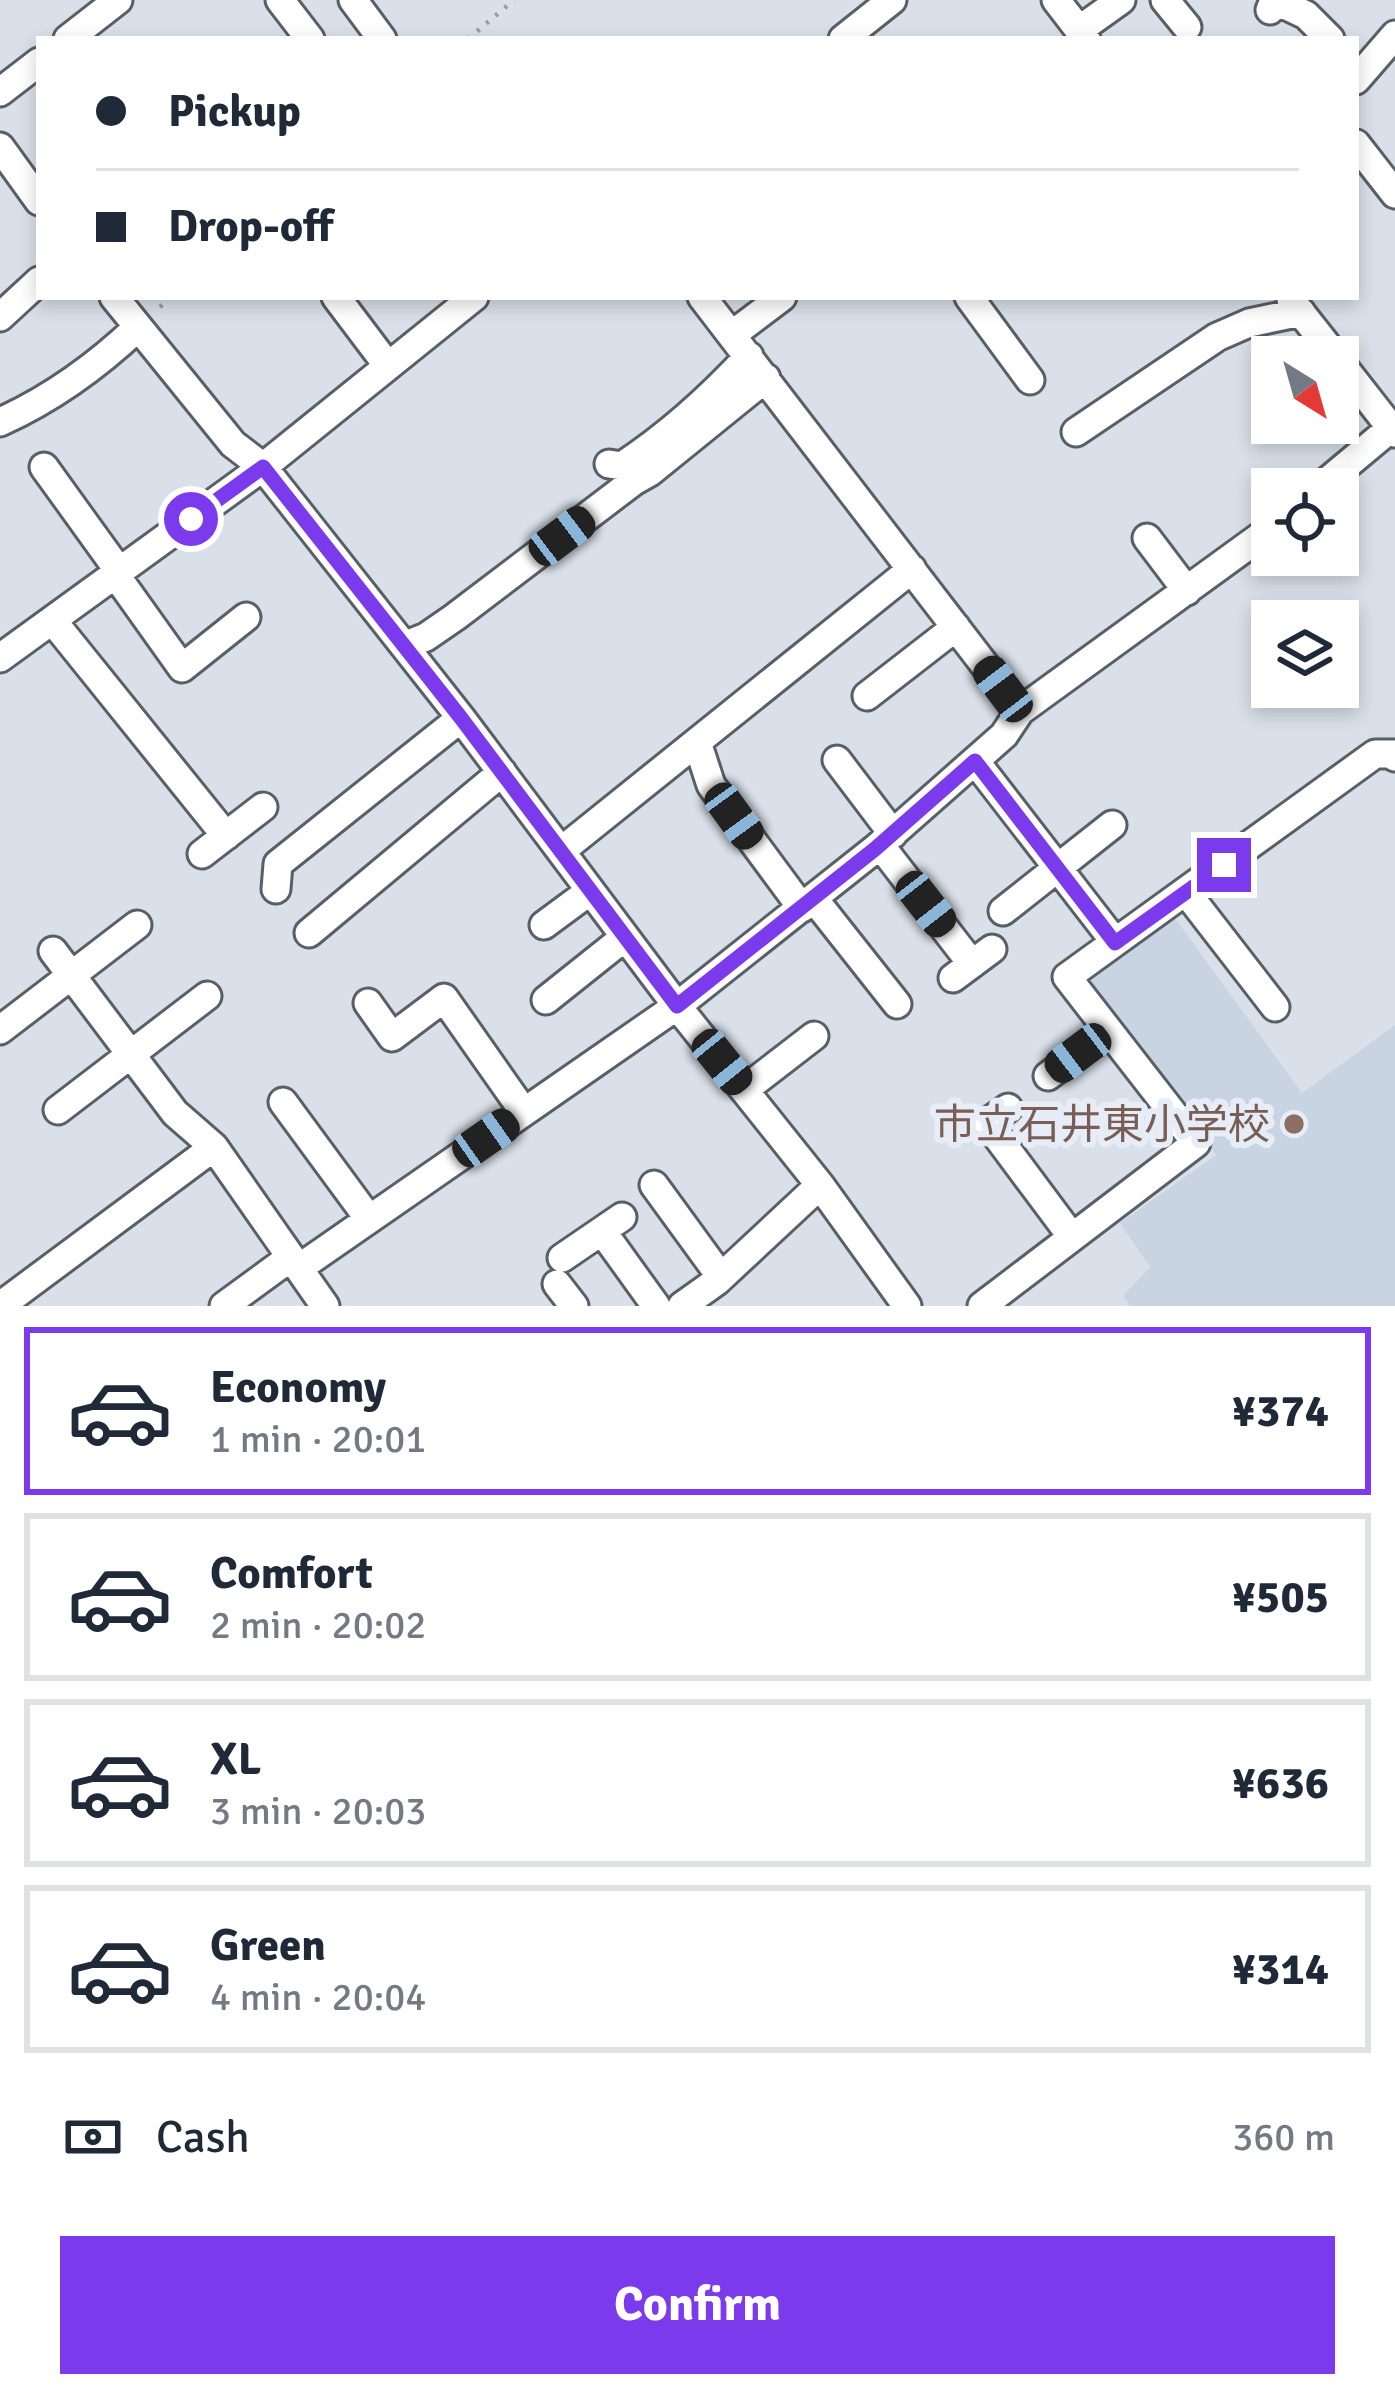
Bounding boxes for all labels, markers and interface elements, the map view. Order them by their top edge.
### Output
text: Pickup [168,84,301,139]
text: Drop-off [168,199,333,254]
north arrow [1251,336,1359,444]
map controls [1251,336,1359,708]
button: locate [1251,468,1359,576]
route start [164,492,218,546]
car [522,500,602,572]
button: layers [1251,600,1359,708]
car [967,649,1039,729]
car [698,776,770,856]
route end [1197,838,1251,892]
car [890,865,962,943]
car [1038,1017,1118,1089]
car [685,1023,759,1101]
place label: 市立石井東小学校 [934,1100,1270,1151]
car [446,1103,526,1173]
marker: 市立石井東小学校 [1281,1111,1307,1137]
icon: car [66,1357,174,1465]
text: Economy [210,1360,386,1415]
text: ¥374 [1232,1384,1329,1439]
text: 1 min · 20:01 [210,1415,426,1463]
icon: car [66,1543,174,1651]
text: Comfort [210,1546,373,1601]
text: ¥505 [1232,1570,1329,1625]
text: 2 min · 20:02 [210,1601,426,1649]
icon: car [66,1729,174,1837]
text: XL [210,1732,261,1787]
text: ¥636 [1232,1756,1329,1811]
text: 3 min · 20:03 [210,1787,426,1835]
icon: car [66,1915,174,2023]
text: Green [210,1918,326,1973]
text: ¥314 [1232,1942,1329,1997]
text: 4 min · 20:04 [210,1973,426,2021]
icon: cash [60,2104,126,2170]
text: Cash [156,2110,250,2165]
text: 360 m [1232,2113,1335,2161]
button: Confirm [60,2236,1335,2374]

